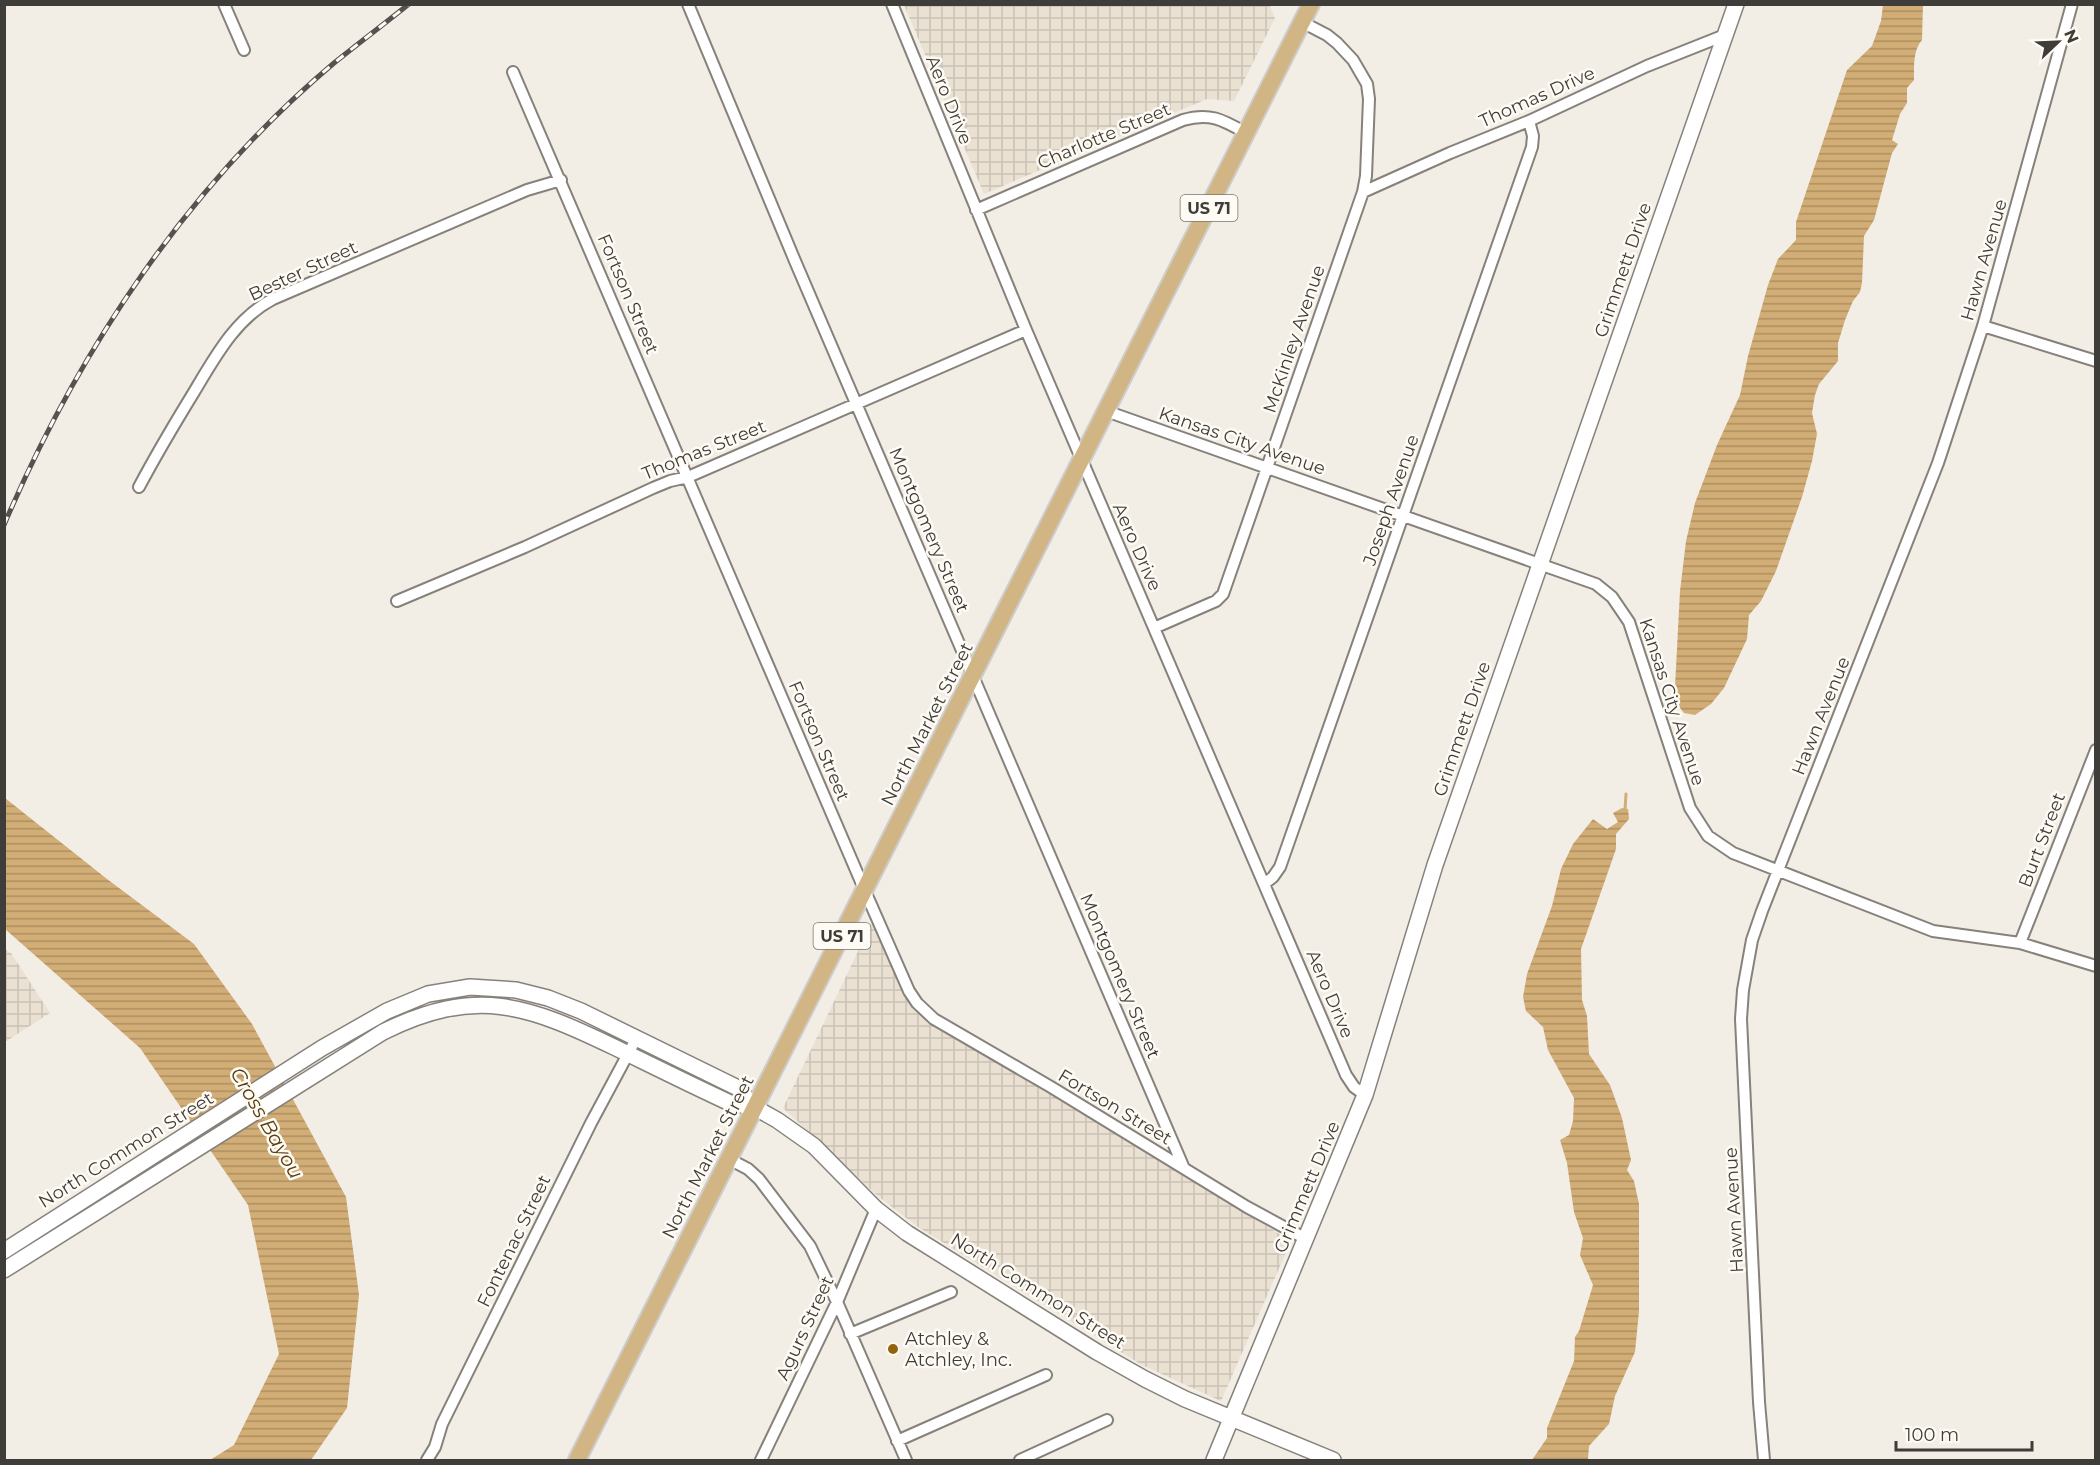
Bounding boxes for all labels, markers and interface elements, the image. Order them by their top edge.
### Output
north arrow [2028,12,2088,72]
text: N [2060,27,2083,46]
street label: Aero Drive [921,52,977,148]
street label: Thomas Drive [1476,62,1598,132]
street label: Charlotte Street [1034,98,1174,174]
road number: US 71 [1180,195,1238,221]
street label: Hawn Avenue [1956,196,2012,323]
street label: Grimmett Drive [1590,200,1656,340]
street label: Fortson Street [593,231,663,357]
street label: Bester Street [245,236,361,306]
street label: McKinley Avenue [1258,262,1330,416]
street label: Kansas City Avenue [1156,402,1328,480]
street label: Thomas Street [639,415,769,485]
street label: Joseph Avenue [1358,432,1424,569]
street label: Montgomery Street [884,444,974,616]
street label: Aero Drive [1108,500,1166,594]
street label: Kansas City Avenue [1635,615,1710,789]
street label: North Market Street [876,639,978,809]
street label: Hawn Avenue [1787,653,1855,778]
street label: Grimmett Drive [1429,659,1495,799]
street label: Fortson Street [784,678,854,804]
street label: Burt Street [2014,790,2070,890]
street label: Montgomery Street [1075,890,1165,1062]
road number: US 71 [814,923,870,949]
street label: Aero Drive [1302,947,1359,1042]
water label: Cross Bayou [225,1063,309,1183]
street label: Fortson Street [1054,1064,1176,1150]
street label: North Market Street [657,1072,759,1242]
street label: North Common Street [35,1087,217,1213]
street label: Grimmett Drive [1269,1118,1345,1256]
street label: Hawn Avenue [1720,1147,1748,1273]
street label: Fontenac Street [472,1171,556,1311]
street label: North Common Street [947,1228,1129,1354]
street label: Agurs Street [771,1272,839,1384]
place label: Atchley & Atchley, Inc. [905,1328,1012,1371]
marker: Atchley & Atchley, Inc. [886,1342,900,1356]
scale bar [1896,1414,2032,1452]
text: 100 m [1905,1424,1959,1446]

